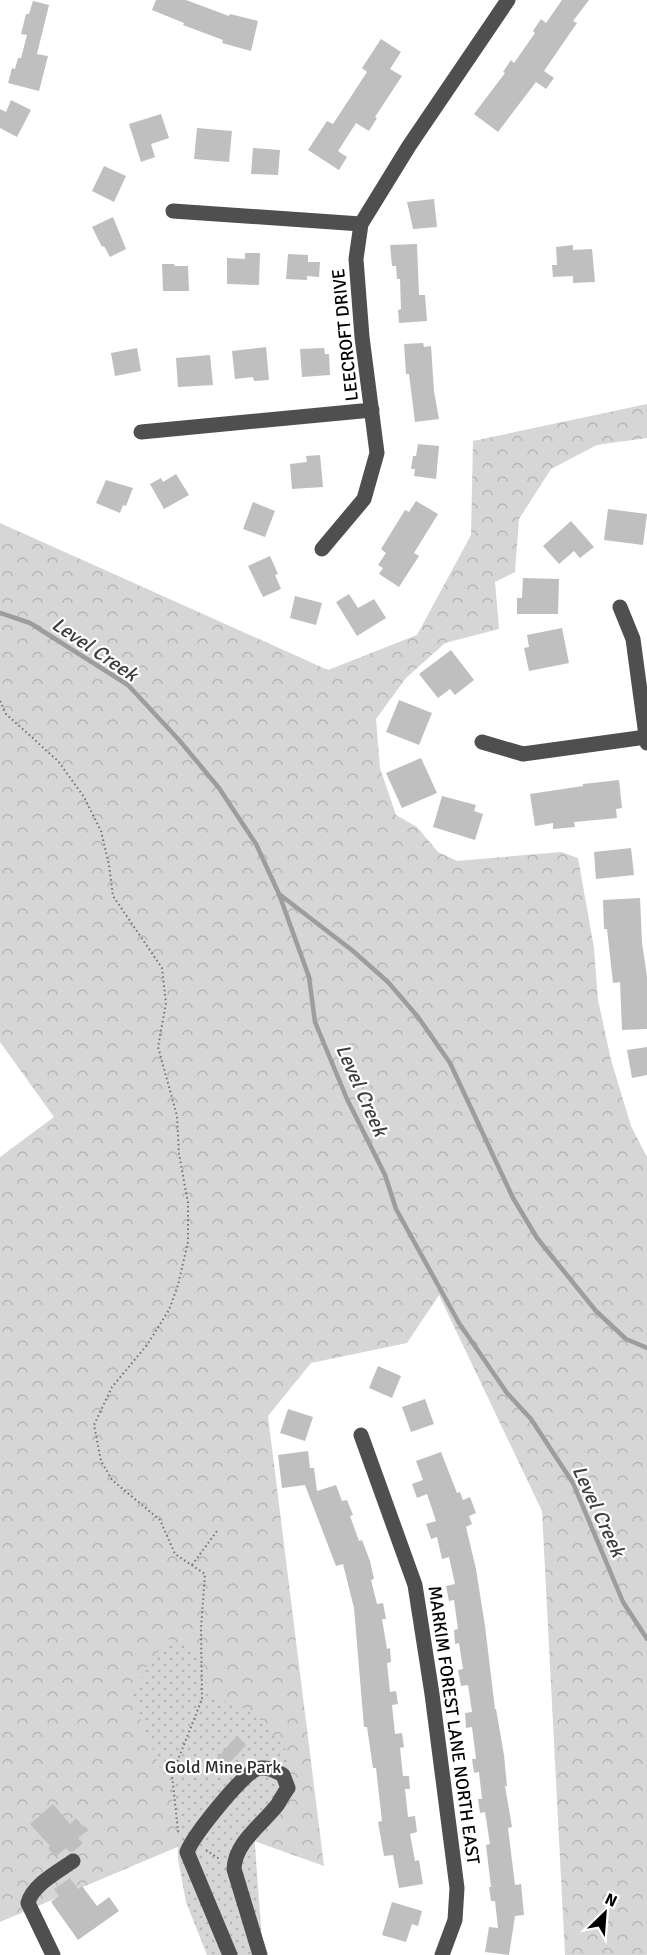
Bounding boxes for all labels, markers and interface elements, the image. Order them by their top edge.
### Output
street label: LEECROFT DRIVE [327,268,363,402]
water label: Level Creek [47,612,144,688]
water label: Level Creek [330,1040,394,1142]
water label: Level Creek [567,1462,631,1563]
street label: MARKIM FOREST LANE NORTH EAST [424,1584,484,1866]
park label: Gold Mine Park [165,1756,281,1778]
north arrow [575,1883,635,1943]
text: N [602,1889,620,1912]

